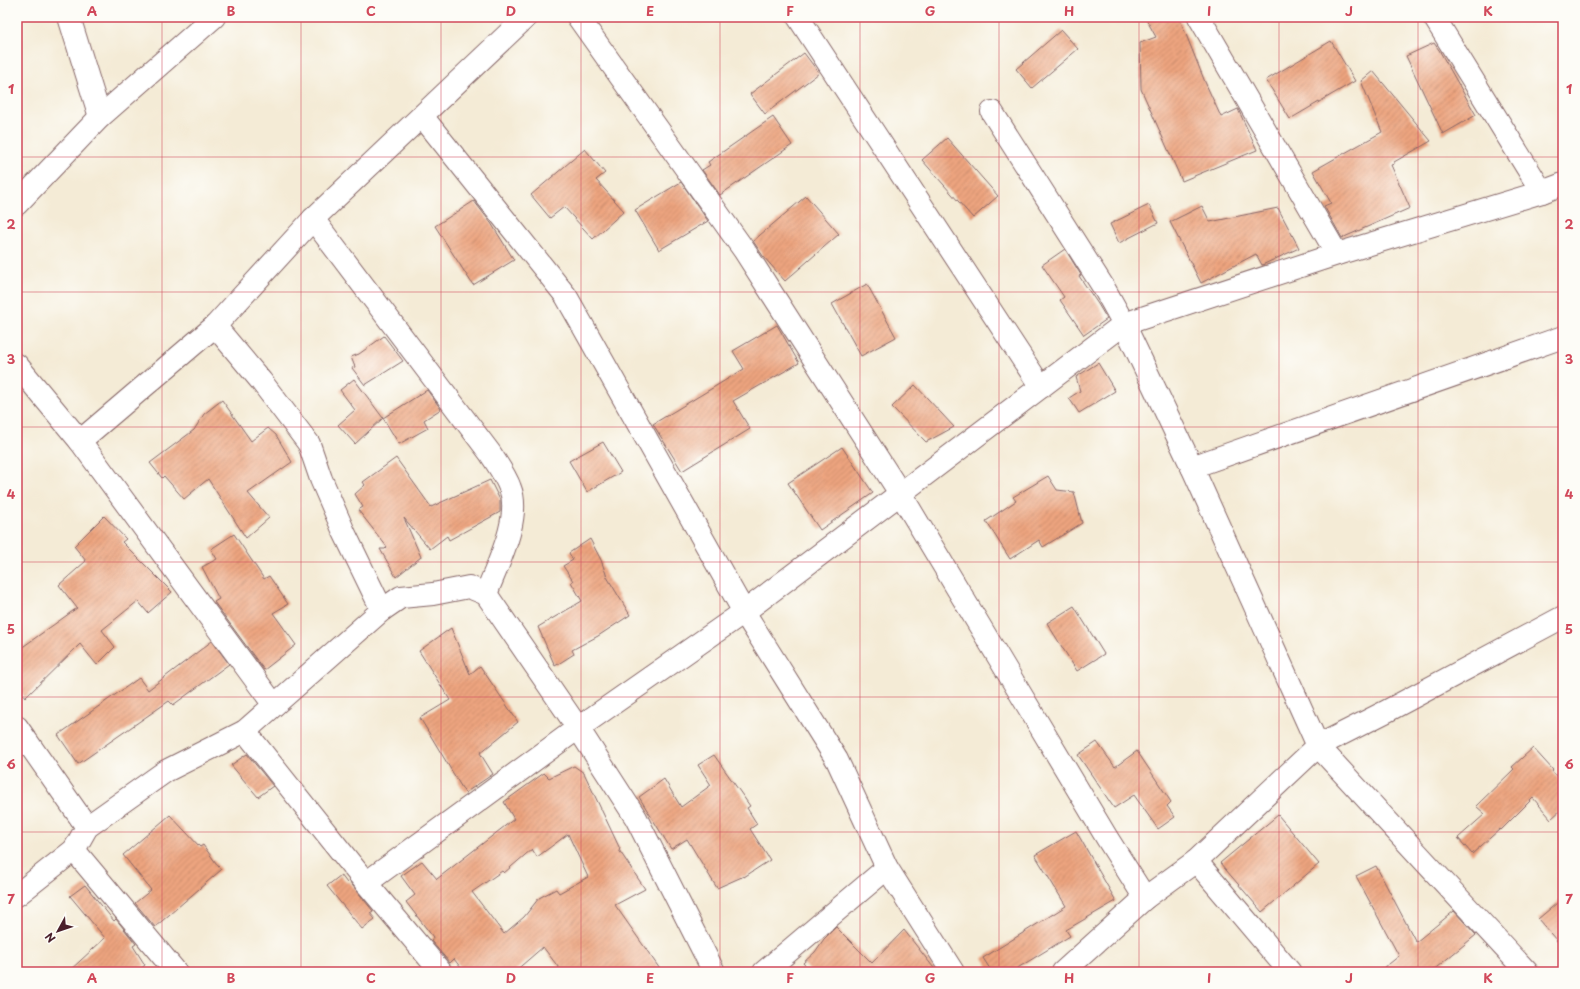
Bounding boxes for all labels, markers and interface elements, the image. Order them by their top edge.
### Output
text: A [87,1,97,20]
text: B [227,1,236,20]
text: C [366,1,376,20]
text: D [506,1,516,20]
text: E [646,1,654,20]
text: F [786,1,794,20]
text: G [925,1,935,20]
text: H [1064,1,1074,20]
text: I [1207,1,1211,20]
text: J [1345,1,1353,20]
text: K [1483,1,1493,20]
text: 1 [8,79,14,98]
text: 1 [1566,79,1572,98]
text: 2 [6,214,16,233]
text: 2 [1564,214,1574,233]
text: 3 [7,349,16,368]
text: 3 [1565,349,1574,368]
text: 4 [7,484,16,503]
text: 4 [1565,484,1574,503]
text: 5 [7,619,15,638]
text: 5 [1565,619,1573,638]
text: 6 [6,754,16,773]
text: 6 [1564,754,1574,773]
text: 7 [7,889,15,908]
text: 7 [1565,889,1573,908]
north arrow [38,911,78,951]
text: N [40,929,59,947]
text: A [87,968,97,987]
text: B [227,968,236,987]
text: C [366,968,376,987]
text: D [506,968,516,987]
text: E [646,968,654,987]
text: F [786,968,794,987]
text: G [925,968,935,987]
text: H [1064,968,1074,987]
text: I [1207,968,1211,987]
text: J [1345,968,1353,987]
text: K [1483,968,1493,987]

